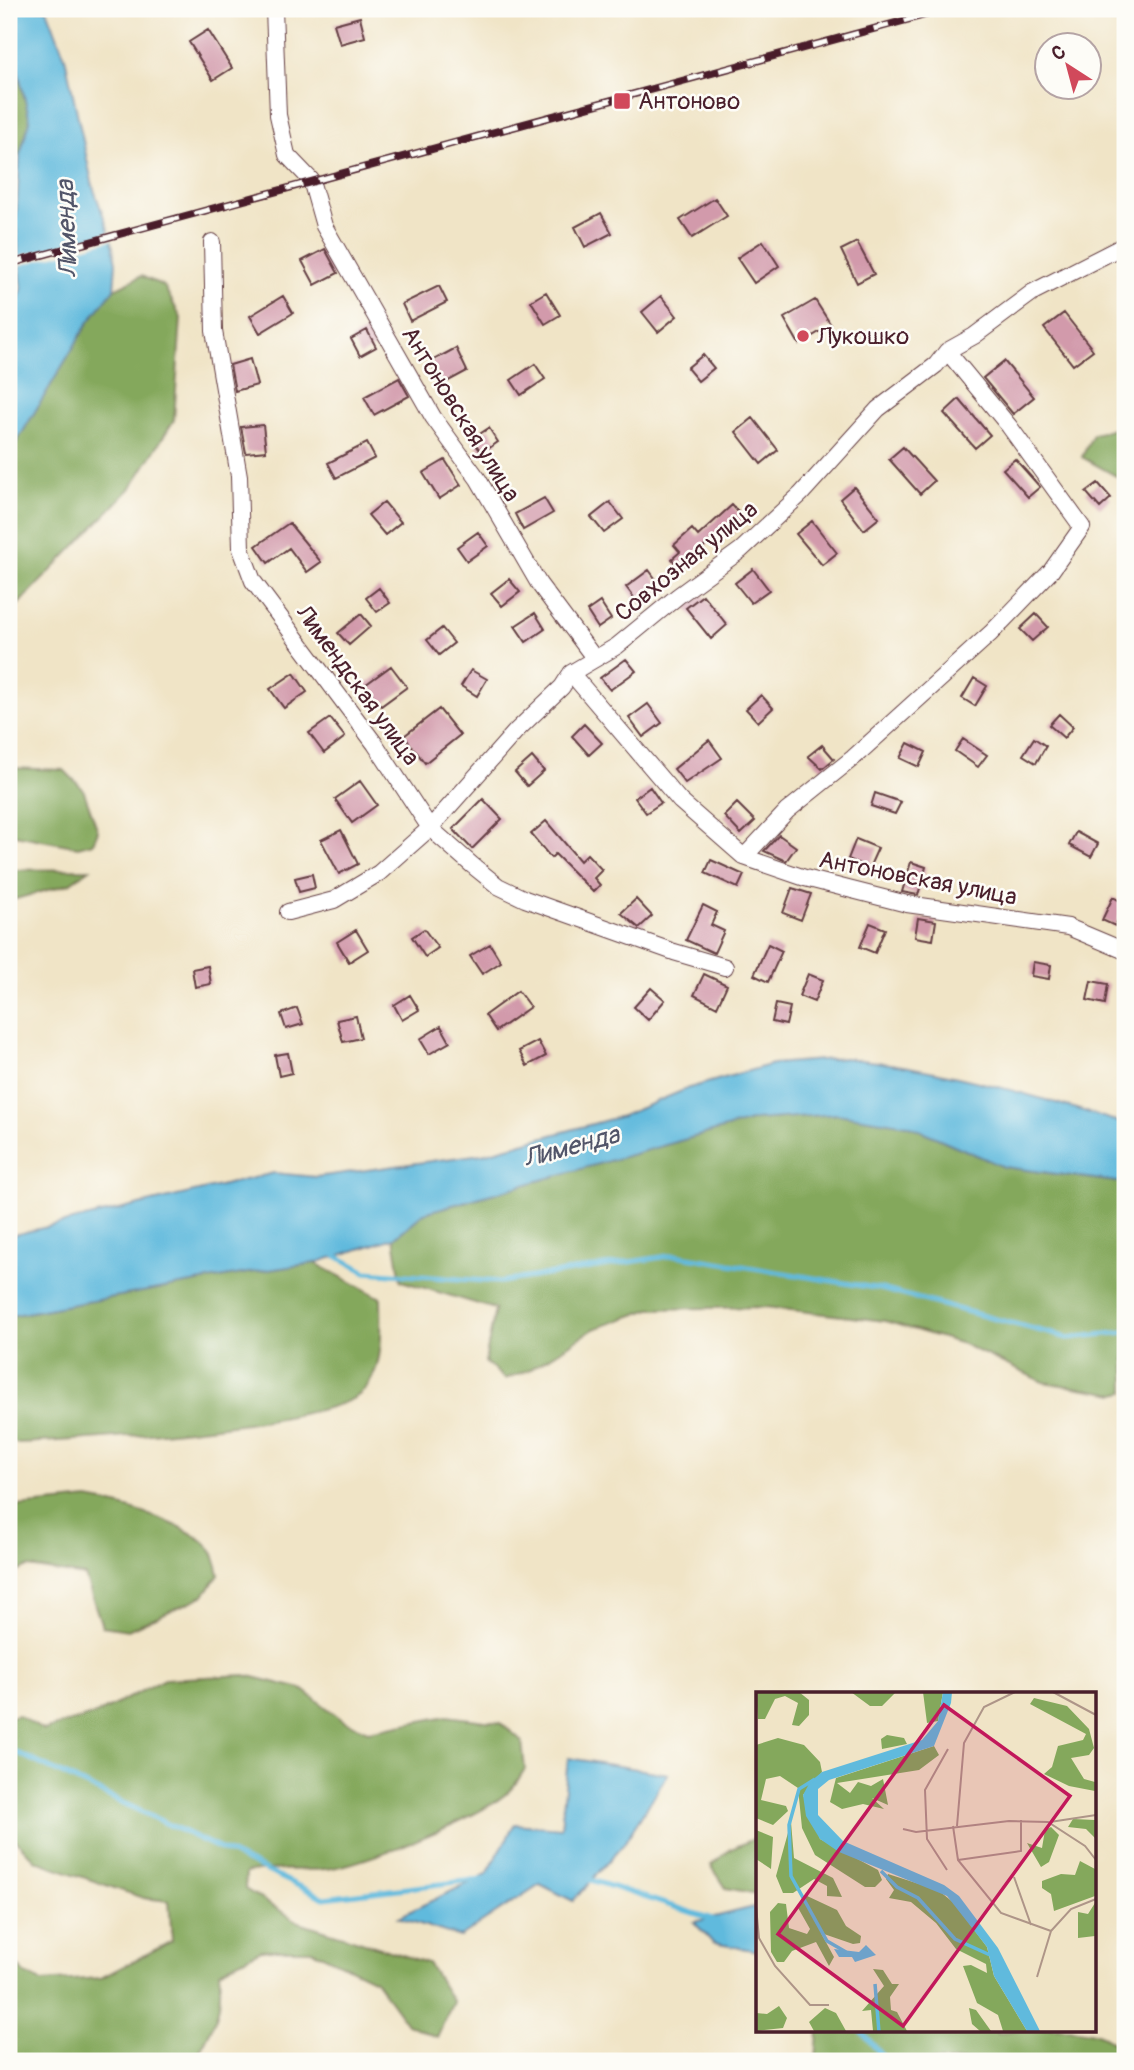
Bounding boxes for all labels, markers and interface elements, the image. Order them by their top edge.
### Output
north arrow [1032,32,1102,102]
text: С [1047,40,1071,66]
place label: Антоново [638,87,740,116]
marker: Антоново [612,91,632,111]
water label: Лименда [49,178,85,278]
street label: Антоновская улица [395,321,526,507]
place label: Лукошко [816,322,909,351]
marker: Лукошко [795,328,811,344]
street label: Совхозная улица [609,495,764,628]
street label: Лимендская улица [289,599,425,771]
street label: Антоновская улица [816,845,1019,912]
water label: Лименда [520,1118,624,1175]
inset map [756,1692,1096,2032]

